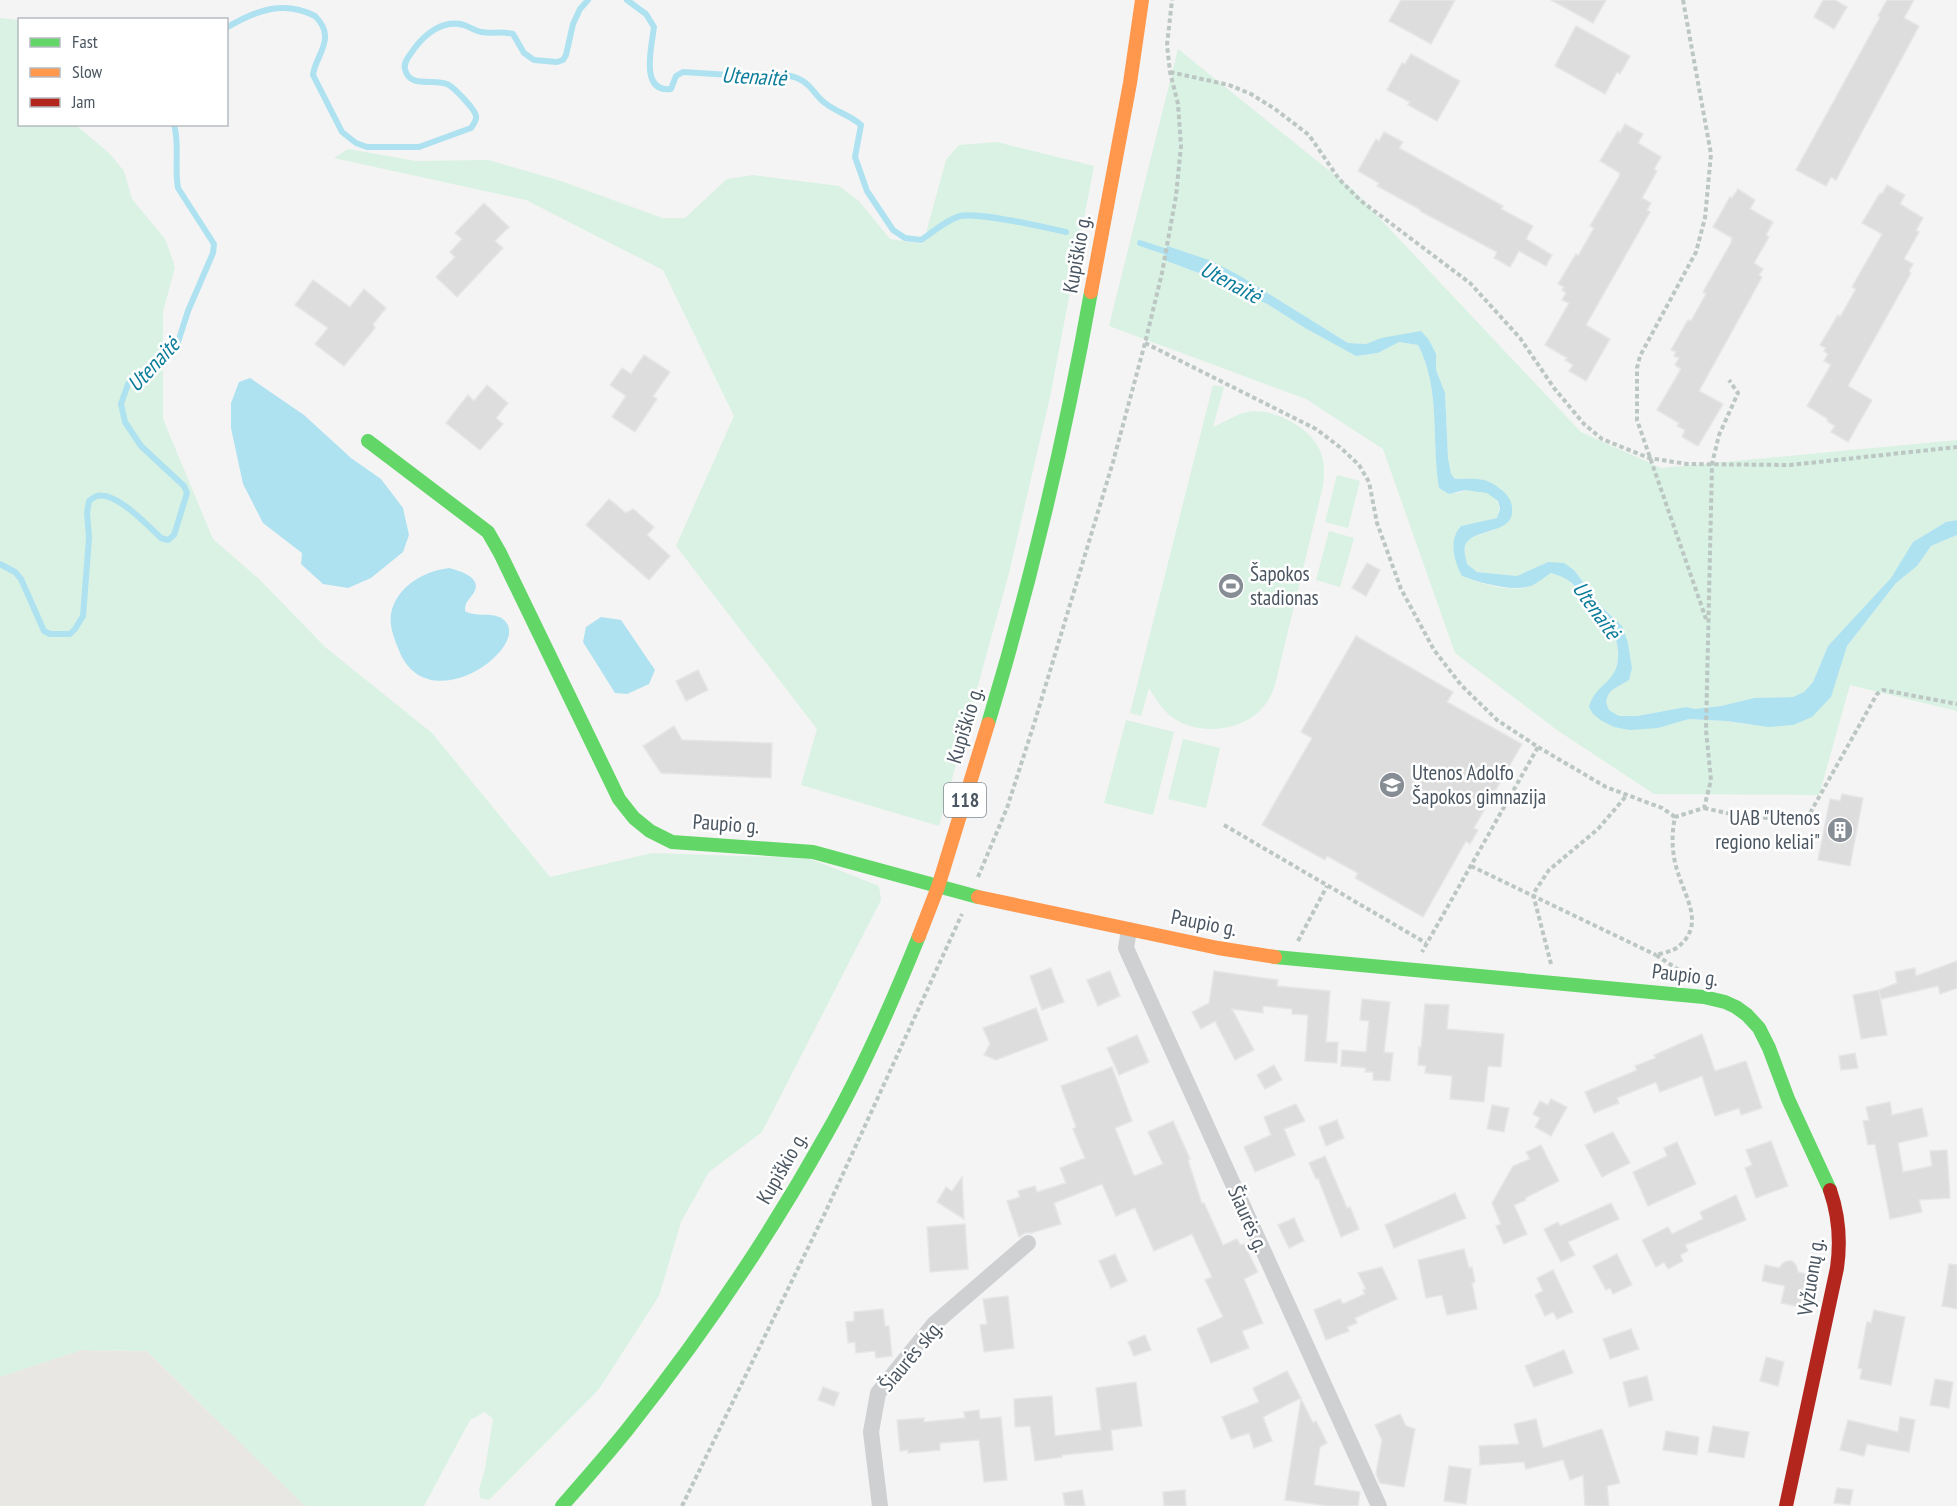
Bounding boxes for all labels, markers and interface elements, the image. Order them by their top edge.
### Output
legend [18,18,228,126]
text: Fast [72,30,98,53]
text: Slow [72,60,103,83]
water label: Utenaitė [721,60,789,92]
text: Jam [71,90,95,113]
street label: Kupiškio g. [1056,213,1097,295]
water label: Utenaitė [1196,254,1268,310]
water label: Utenaitė [121,329,187,397]
place label: Šapokos stadionas [1250,560,1319,611]
sports icon: Šapokos stadionas [1216,571,1246,601]
water label: Utenaitė [1567,576,1628,646]
street label: Kupiškio g. [940,683,989,767]
place label: Utenos Adolfo Šapokos gimnazija [1412,759,1546,810]
school or university icon: Utenos Adolfo Šapokos gimnazija [1377,770,1407,800]
road number: 118 [944,783,986,817]
place label: UAB "Utenos regiono keliai" [1715,804,1820,855]
street label: Paupio g. [692,808,760,839]
building icon: UAB "Utenos regiono keliai" [1825,815,1855,845]
street label: Paupio g. [1169,903,1239,942]
street label: Paupio g. [1650,957,1720,992]
street label: Kupiškio g. [750,1127,813,1209]
street label: Šiaurės g. [1222,1181,1275,1256]
street label: Vyžuonų g. [1791,1236,1830,1319]
street label: Šiaurės skg. [873,1314,948,1397]

